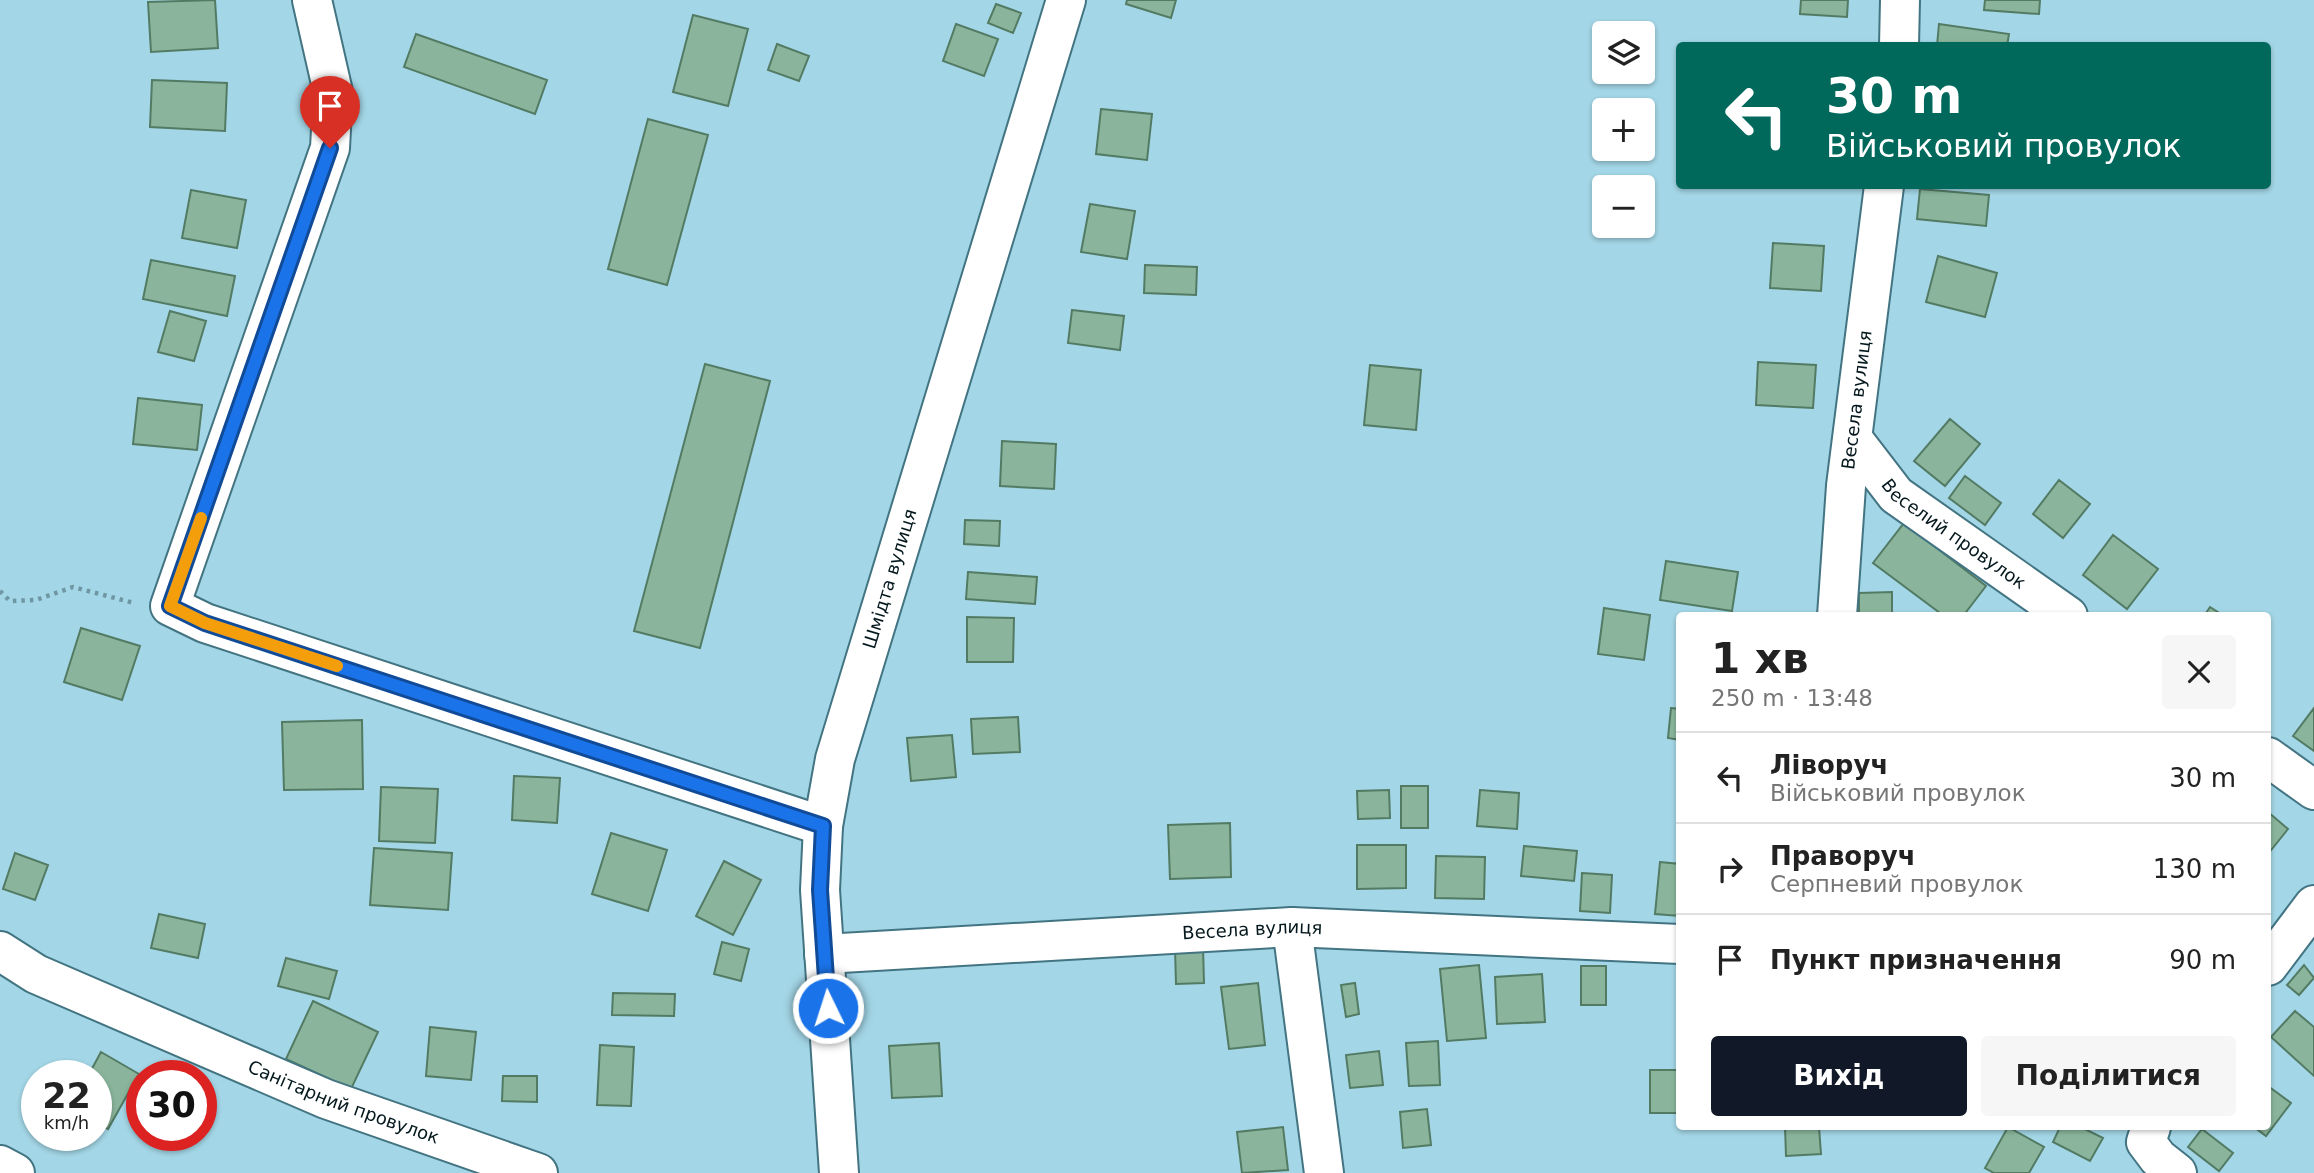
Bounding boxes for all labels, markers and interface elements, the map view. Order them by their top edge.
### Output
map controls [1592,21,1655,238]
button: layers [1592,21,1655,84]
text: 30 m [1826,68,1962,125]
icon: left [1711,70,1802,161]
pin [300,76,360,148]
icon: arrive [311,87,349,125]
button: + [1592,98,1655,161]
text: Військовий провулок [1826,127,2182,165]
button: − [1592,175,1655,238]
street label: Весела вулиця [1837,329,1876,471]
street label: Веселий провулок [1877,474,2030,593]
street label: Шмідта вулиця [858,506,921,651]
text: 1 хв [1711,634,1809,683]
button: close [2162,635,2236,709]
text: 250 m · 13:48 [1711,685,1873,711]
text: Ліворуч [1770,750,1888,780]
icon: left [1711,759,1749,797]
text: 30 m [2169,763,2236,793]
text: Військовий провулок [1770,780,2026,806]
text: Праворуч [1770,841,1916,871]
icon: right [1711,850,1749,888]
text: 130 m [2153,854,2236,884]
text: Серпневий провулок [1770,871,2023,897]
street label: Весела вулиця [1182,916,1323,943]
icon: arrive [1711,941,1749,979]
text: Пункт призначення [1770,945,2062,975]
text: 90 m [2169,945,2236,975]
position arrow [791,971,865,1045]
button: Вихід [1711,1036,1967,1116]
button: Поділитися [1981,1036,2236,1116]
street label: Санітарний провулок [245,1056,442,1148]
speed limit sign: 30 [126,1060,217,1151]
text: 22 [42,1076,91,1116]
text: km/h [44,1112,89,1133]

